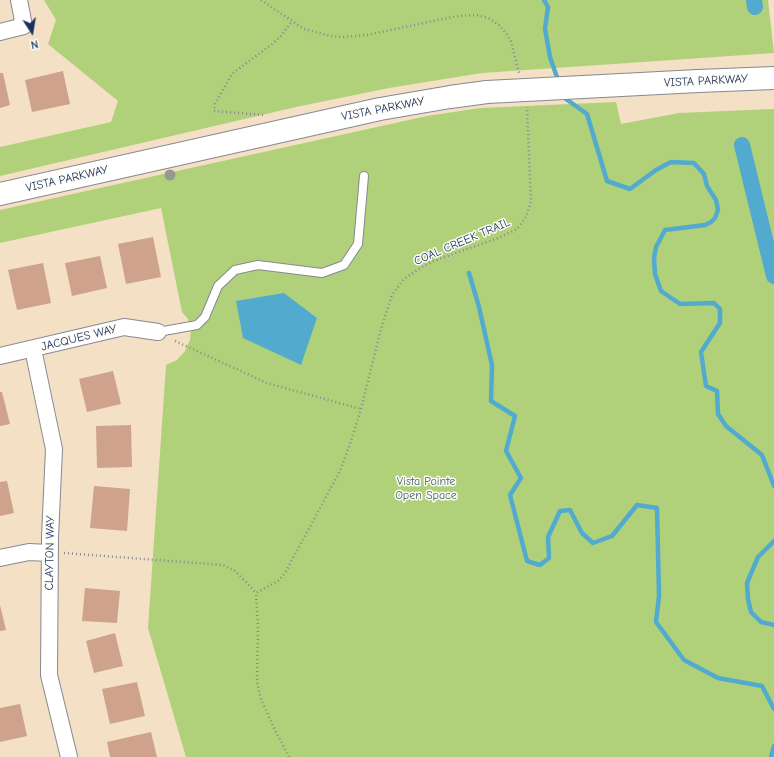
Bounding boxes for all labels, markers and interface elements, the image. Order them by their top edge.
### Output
north arrow [12,12,52,52]
text: N [30,37,39,51]
street label: VISTA PARKWAY [664,72,748,90]
street label: VISTA PARKWAY [340,94,426,124]
street label: VISTA PARKWAY [24,163,110,195]
street label: COAL CREEK TRAIL [412,215,512,269]
street label: JACQUES WAY [40,322,118,354]
park label: Vista Pointe Open Space [395,475,457,503]
street label: CLAYTON WAY [42,515,58,591]

